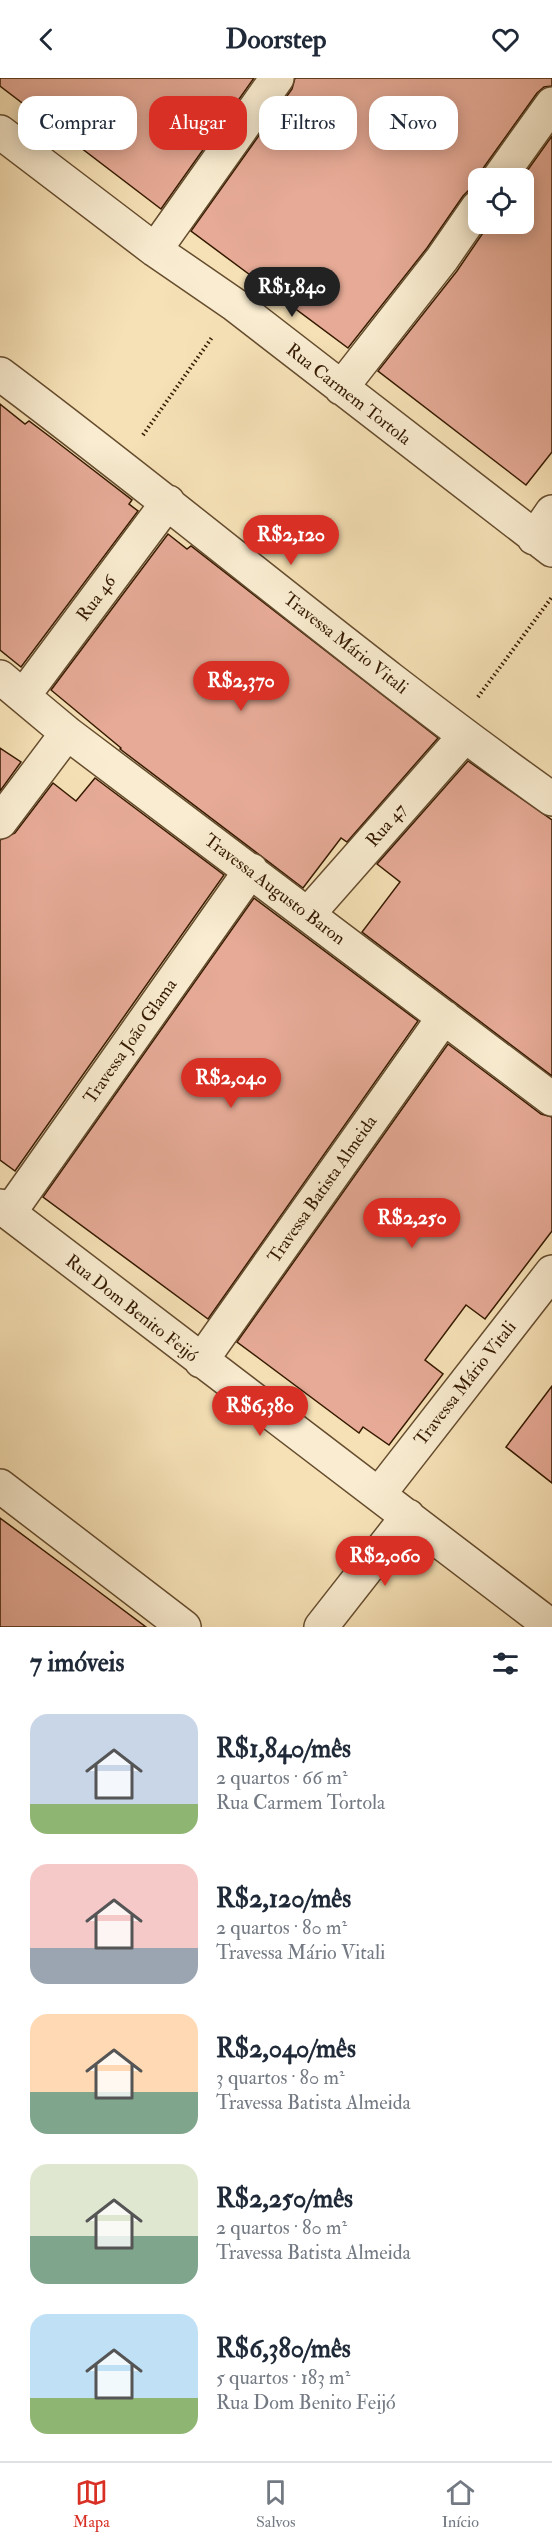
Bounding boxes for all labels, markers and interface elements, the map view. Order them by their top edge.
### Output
icon: back [30,23,63,56]
text: Doorstep [226,23,327,56]
icon: heart [489,23,522,56]
chip: Comprar [18,96,137,150]
chip: Alugar [149,96,247,150]
chip: Filtros [259,96,357,150]
chip: Novo [369,96,458,150]
map controls [468,168,534,234]
button: locate [468,168,534,234]
pin: R$1,840 [237,267,347,318]
text: R$1,840 [258,274,326,299]
street label: Rua Carmem Tortola [282,338,416,451]
pin: R$2,120 [236,515,346,566]
text: R$2,120 [257,522,325,547]
street label: Rua 46 [72,570,122,626]
street label: Travessa Mário Vitali [279,587,413,700]
pin: R$2,370 [186,661,296,712]
text: R$2,370 [207,668,275,693]
street label: Rua 47 [361,799,412,852]
street label: Travessa Augusto Baron [199,829,350,950]
street label: Travessa João Glama [79,974,183,1108]
pin: R$2,040 [176,1058,286,1109]
text: R$2,040 [195,1065,267,1090]
street label: Travessa Batista Almeida [263,1110,382,1268]
pin: R$2,250 [357,1198,467,1249]
text: R$2,250 [377,1205,447,1230]
street label: Rua Dom Benito Feijó [61,1250,203,1367]
street label: Travessa Mário Vitali [409,1316,522,1450]
pin: R$6,380 [205,1386,315,1437]
text: R$6,380 [226,1393,294,1418]
pin: R$2,060 [330,1536,440,1587]
text: R$2,060 [349,1543,421,1568]
text: 7 imóveis [30,1647,124,1679]
icon: filters [489,1647,522,1680]
text: R$1,840/mês [216,1733,351,1765]
icon: home [78,1738,150,1810]
text: 2 quartos · 66 m² [216,1765,348,1790]
text: Rua Carmem Tortola [216,1790,385,1815]
text: R$2,120/mês [216,1883,351,1915]
icon: home [78,1888,150,1960]
text: 2 quartos · 80 m² [216,1915,347,1940]
text: Travessa Mário Vitali [216,1940,385,1965]
text: R$2,040/mês [216,2033,356,2065]
icon: home [78,2038,150,2110]
text: 3 quartos · 80 m² [216,2065,345,2090]
text: Travessa Batista Almeida [216,2090,411,2115]
text: R$2,250/mês [216,2183,353,2215]
icon: home [78,2188,150,2260]
text: 2 quartos · 80 m² [216,2215,347,2240]
text: Travessa Batista Almeida [216,2240,411,2265]
text: R$6,380/mês [216,2333,351,2365]
icon: home [78,2338,150,2410]
text: 5 quartos · 183 m² [216,2365,350,2390]
text: Rua Dom Benito Feijó [216,2390,396,2415]
tab: Mapa [73,2476,110,2532]
tab: Salvos [256,2476,295,2532]
tab: Início [442,2476,479,2532]

